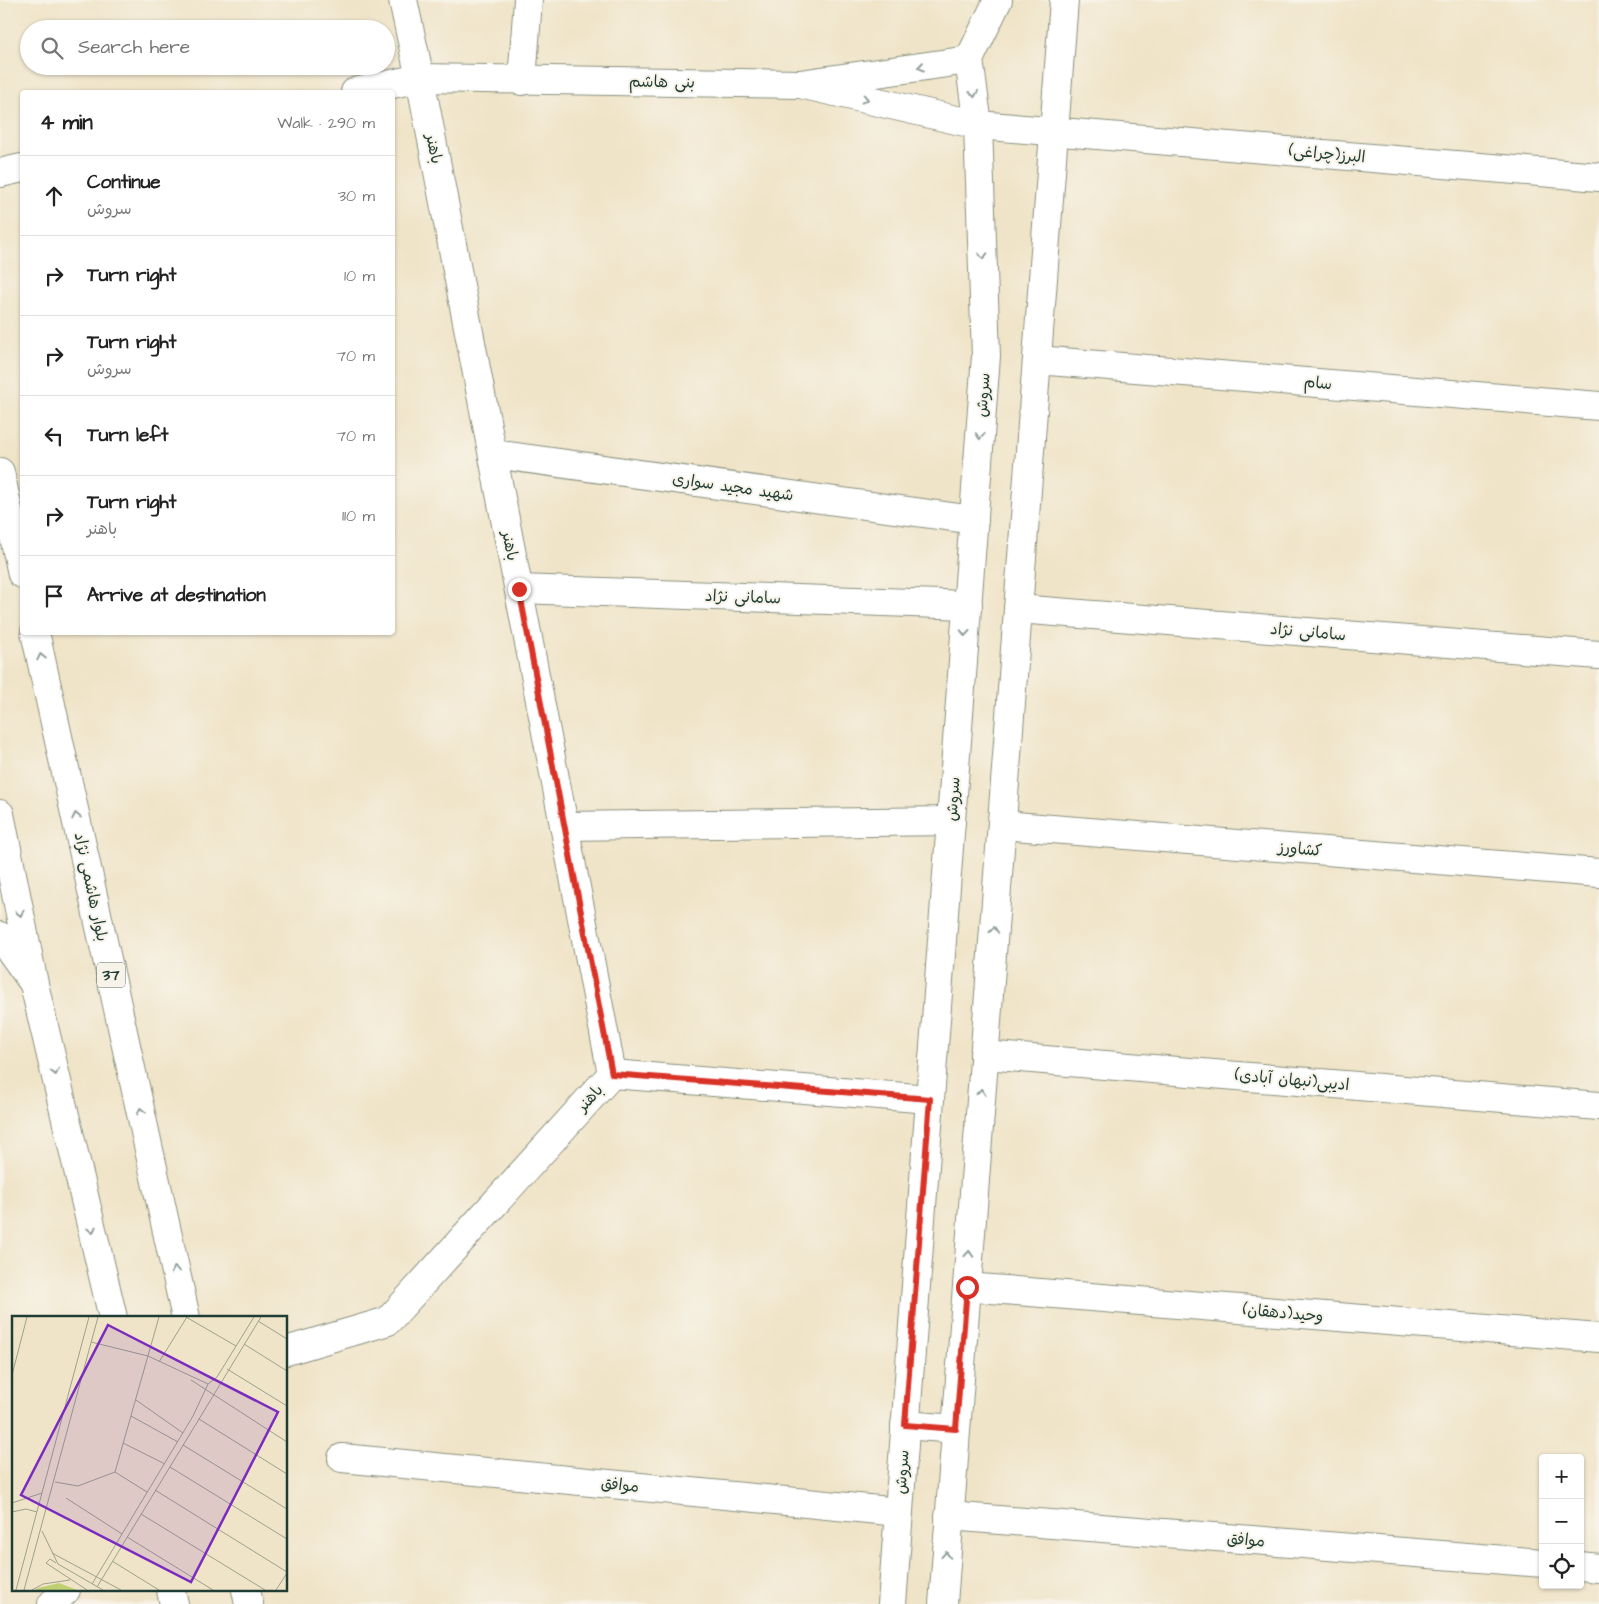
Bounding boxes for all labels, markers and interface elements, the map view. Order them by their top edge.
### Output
search box [20,20,395,75]
icon: search [38,34,66,62]
text: Search here [78,34,190,61]
one-way arrow [917,61,925,71]
street label: بنی هاشم [629,70,695,95]
one-way arrow [968,91,979,99]
one-way arrow [860,93,869,104]
text: 4 min [40,108,93,137]
text: Walk · 290 m [277,112,375,134]
street label: باهنر [420,130,448,166]
street label: البرز(چراغی) [1288,140,1366,168]
text: Continue [87,169,161,196]
icon: ahead [40,182,68,210]
text: 30 m [338,185,375,207]
text: سروش [87,198,132,220]
one-way arrow [977,253,988,261]
icon: right [40,262,68,290]
text: Turn right [87,262,176,289]
text: 10 m [344,265,375,287]
text: Turn right [87,329,176,356]
icon: right [40,342,68,370]
text: 70 m [336,345,375,367]
text: سروش [87,358,132,380]
street label: سام [1303,371,1333,396]
street label: سروش [970,372,996,418]
icon: left [40,422,68,450]
text: Turn left [87,422,168,449]
text: 70 m [336,425,375,447]
one-way arrow [975,432,986,440]
street label: شهید مجید سواری [671,468,795,506]
text: Turn right [87,489,176,516]
icon: right [40,502,68,530]
text: 110 m [342,505,375,527]
text: باهنر [87,518,117,540]
street label: باهنر [496,527,524,563]
route end [508,578,531,601]
icon: arrive [40,582,68,610]
text: Arrive at destination [87,582,266,609]
street label: سامانی نژاد [705,585,781,609]
street label: سامانی نژاد [1269,618,1347,646]
one-way arrow [960,629,971,637]
one-way arrow [36,653,47,662]
street label: سروش [940,776,966,822]
one-way arrow [71,812,81,820]
street label: بلوار هاشمی نژاد [69,830,113,944]
street label: کشاورز [1275,836,1323,862]
one-way arrow [14,908,24,917]
one-way arrow [988,925,999,933]
road number: 37 [97,962,125,988]
street label: ادیبی(نبهان آبادی) [1234,1064,1350,1096]
one-way arrow [49,1067,60,1076]
street label: باهنر [570,1079,608,1118]
one-way arrow [976,1087,987,1095]
one-way arrow [136,1107,146,1116]
one-way arrow [86,1225,97,1234]
one-way arrow [963,1249,974,1257]
one-way arrow [171,1266,181,1275]
route start [956,1276,979,1299]
street label: وحید(دهقان) [1242,1299,1324,1327]
inset map [12,1316,288,1592]
street label: سروش [889,1449,915,1495]
map controls [1539,1454,1584,1589]
button: + [1539,1454,1584,1499]
street label: موافق [600,1472,640,1498]
button: − [1539,1499,1584,1544]
street label: موافق [1226,1527,1266,1553]
button: locate [1539,1544,1584,1589]
one-way arrow [941,1551,952,1559]

